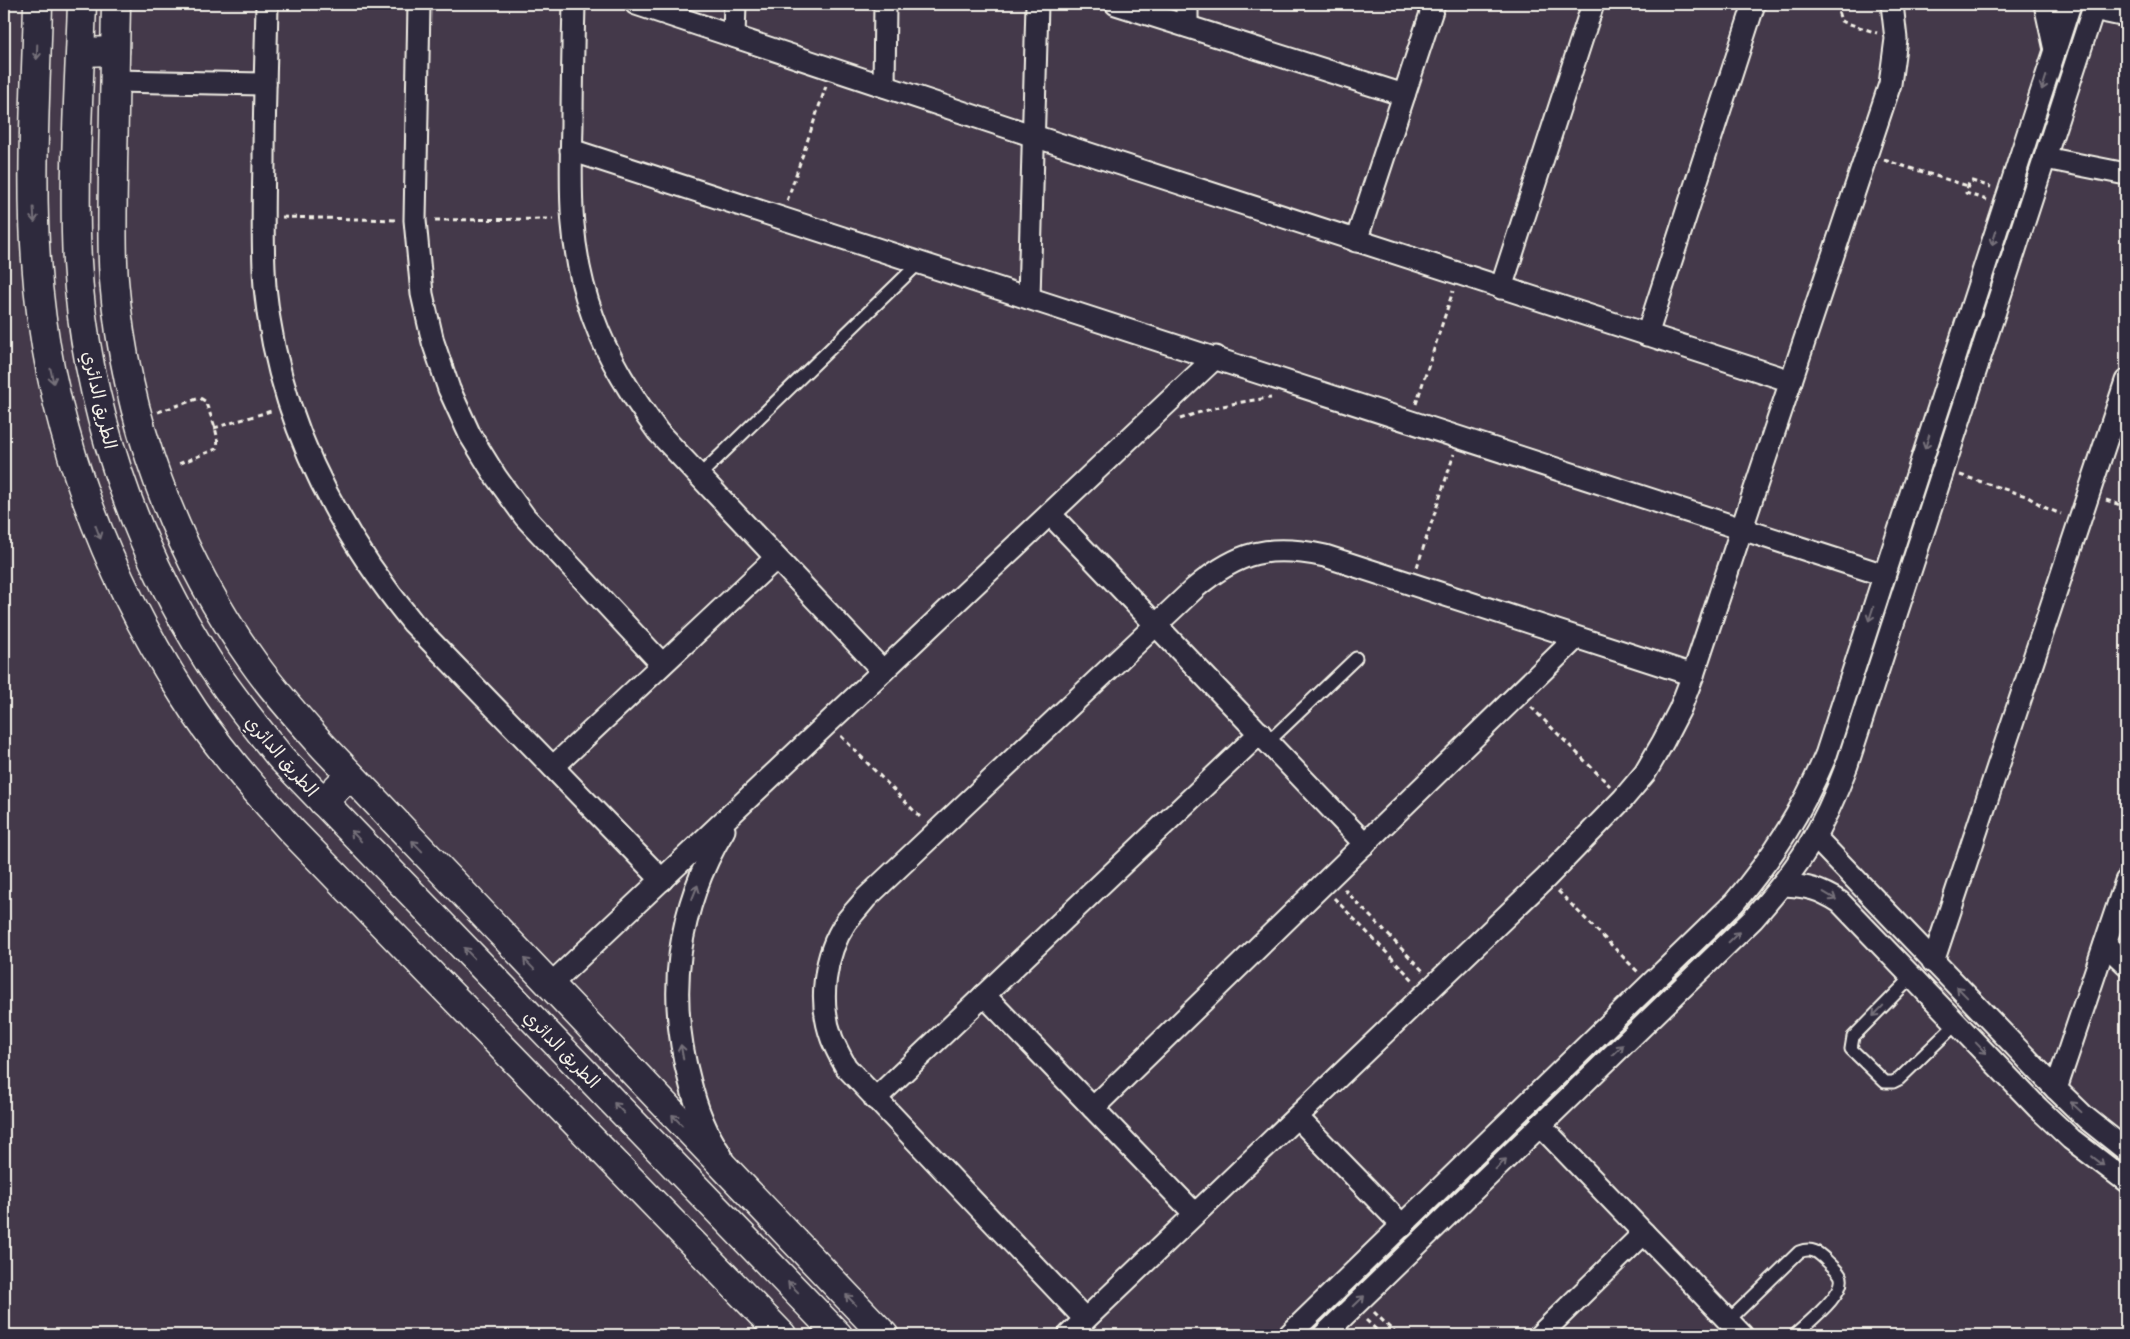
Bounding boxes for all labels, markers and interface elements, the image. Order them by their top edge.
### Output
one-way arrow [32,44,41,60]
one-way arrow [2039,75,2048,91]
one-way arrow [29,207,38,223]
one-way arrow [1989,230,1998,245]
street label: الطريق الدائري [76,349,122,452]
one-way arrow [48,368,57,384]
one-way arrow [1922,434,1932,450]
one-way arrow [94,523,103,539]
one-way arrow [1866,605,1876,621]
street label: الطريق الدائري [239,711,323,803]
one-way arrow [350,830,362,843]
one-way arrow [411,840,423,852]
one-way arrow [691,884,700,899]
one-way arrow [1822,891,1836,901]
one-way arrow [1728,931,1741,943]
one-way arrow [463,947,475,959]
one-way arrow [523,958,535,970]
one-way arrow [1956,985,1968,998]
street label: الطريق الدائري [518,1005,605,1094]
one-way arrow [1872,1005,1885,1017]
one-way arrow [1975,1042,1987,1054]
one-way arrow [677,1044,687,1060]
one-way arrow [1611,1045,1623,1057]
one-way arrow [613,1101,625,1114]
one-way arrow [2069,1101,2082,1113]
one-way arrow [672,1114,684,1126]
one-way arrow [2091,1155,2104,1166]
one-way arrow [1495,1158,1507,1170]
one-way arrow [787,1282,799,1294]
one-way arrow [844,1294,857,1306]
one-way arrow [1353,1295,1365,1307]

